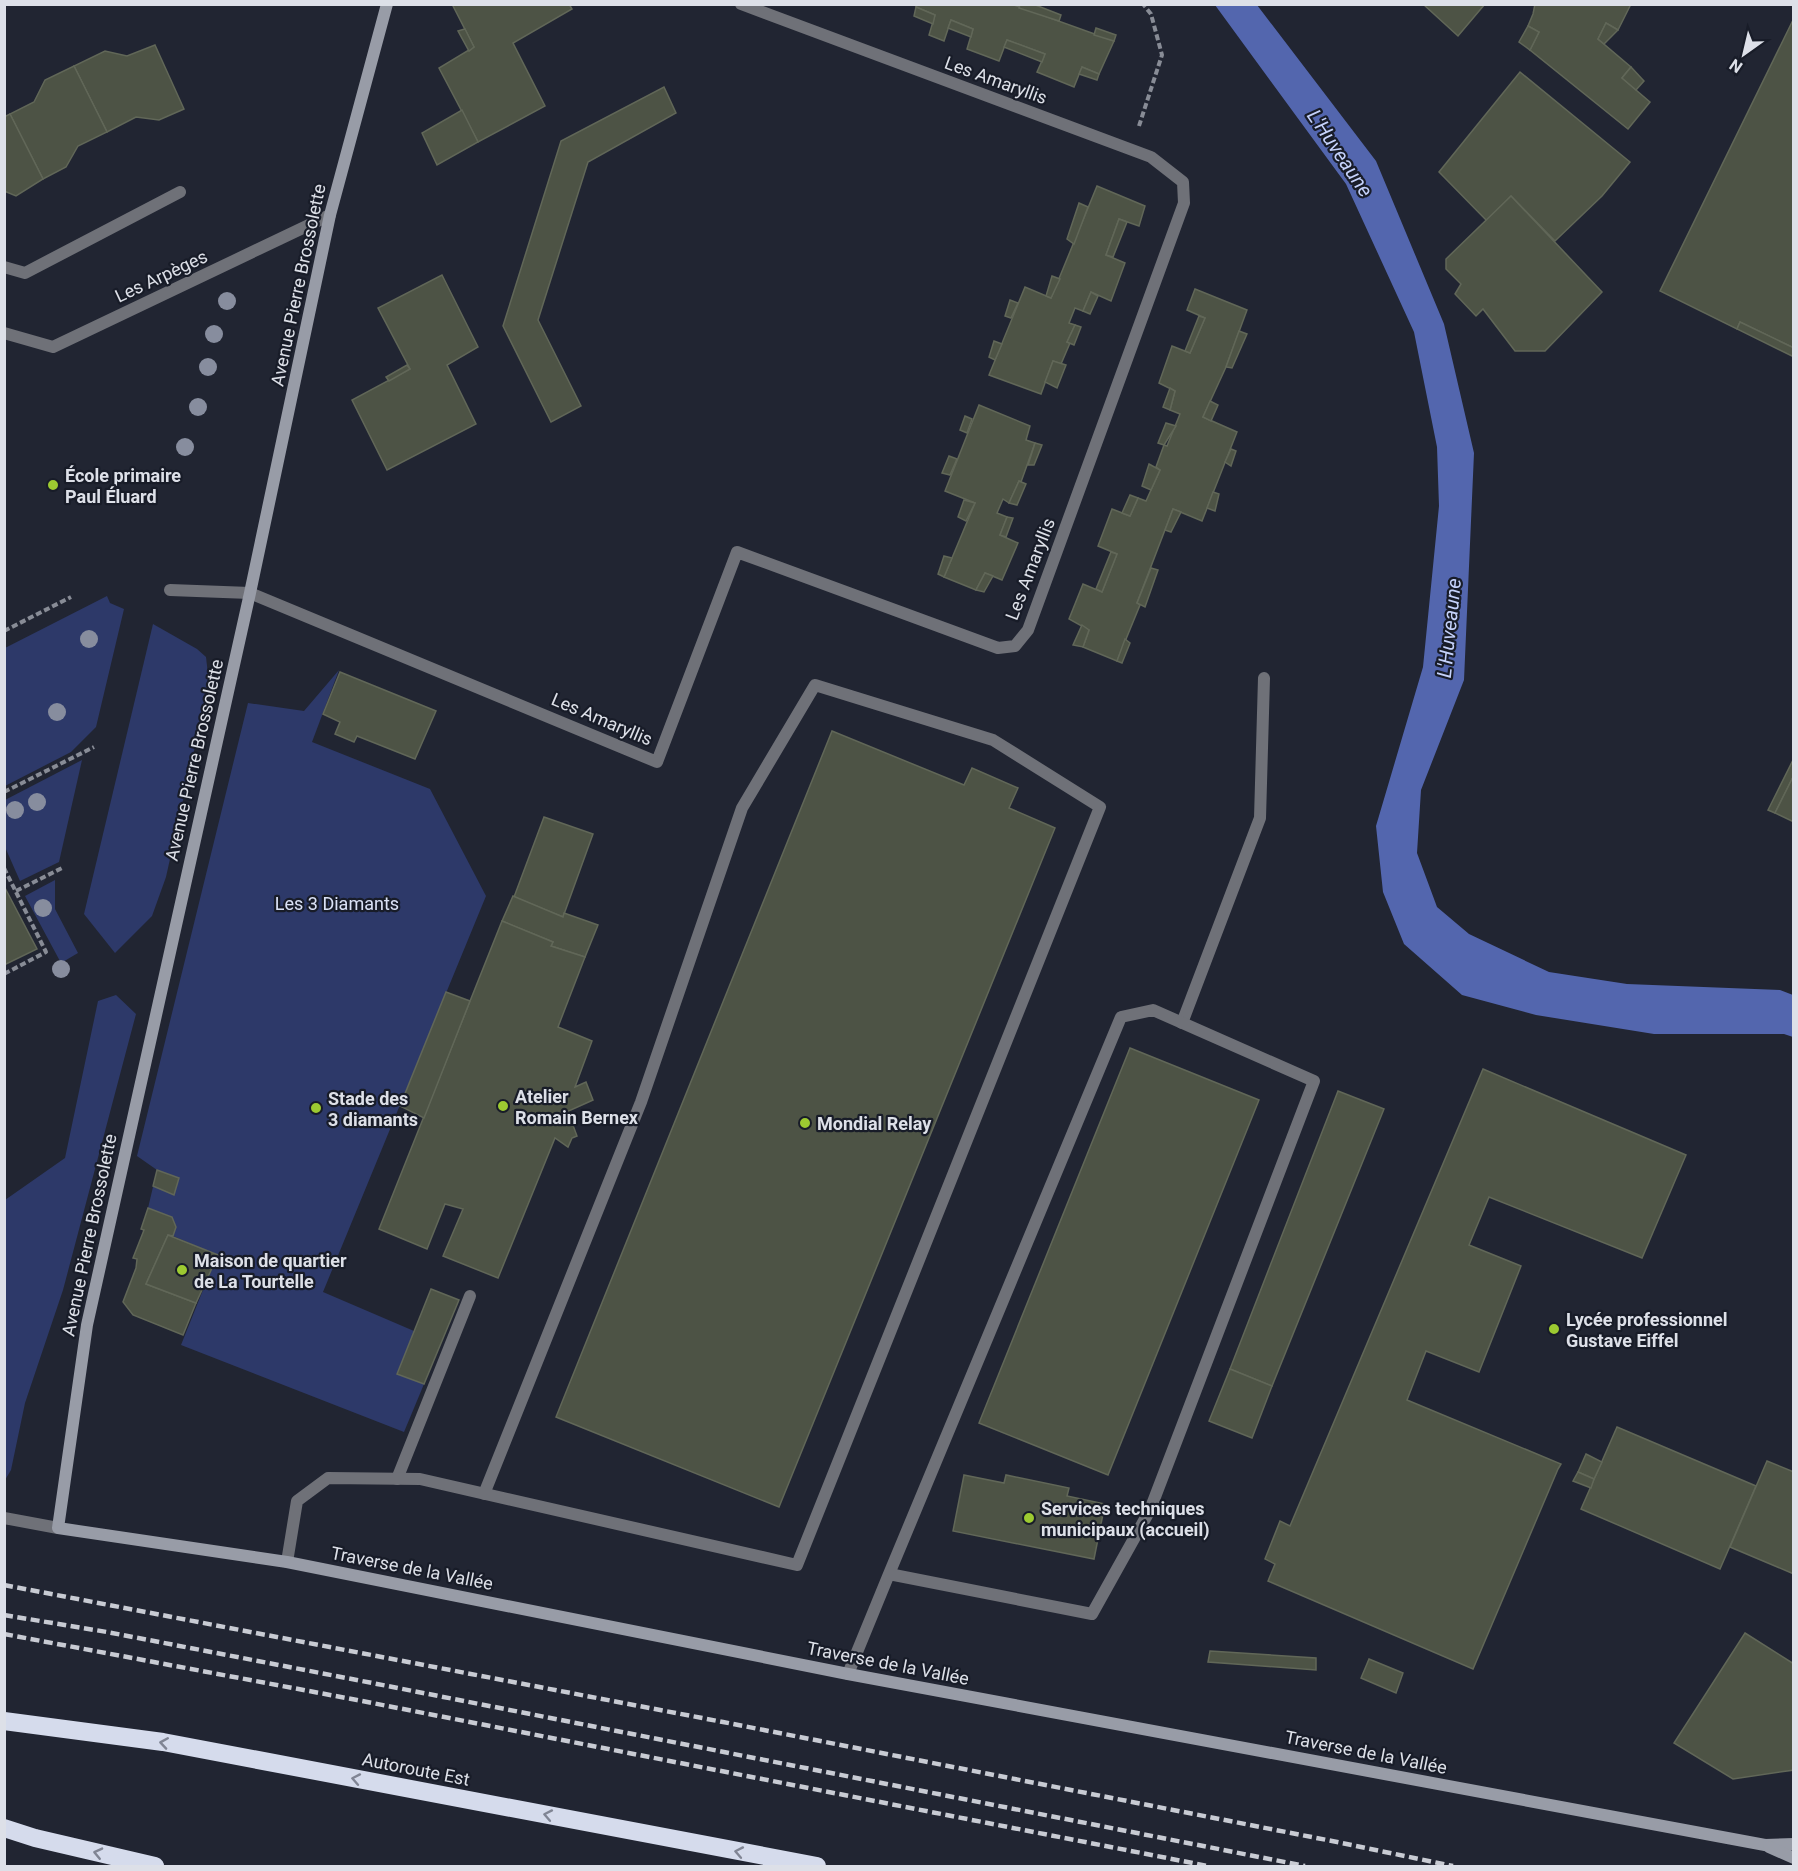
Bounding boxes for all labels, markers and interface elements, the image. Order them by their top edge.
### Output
north arrow [1714,24,1774,84]
street label: Les Amaryllis [942,52,1050,108]
text: N [1726,55,1746,77]
water label: L'Huveaune [1302,105,1378,201]
street label: Avenue Pierre Brossolette [266,182,330,388]
street label: Les Arpèges [112,245,210,307]
place label: École primaire Paul Éluard [65,465,181,507]
marker: École primaire Paul Éluard [46,478,60,492]
street label: Les Amaryllis [1001,515,1059,623]
water label: L'Huveaune [1432,577,1466,679]
street label: Avenue Pierre Brossolette [161,657,227,863]
street label: Les Amaryllis [548,688,656,750]
park label: Les 3 Diamants [275,893,399,914]
place label: Atelier Romain Bernex [515,1086,639,1128]
place label: Stade des 3 diamants [328,1088,418,1130]
marker: Atelier Romain Bernex [496,1099,510,1113]
marker: Stade des 3 diamants [309,1101,323,1115]
place label: Mondial Relay [817,1113,932,1134]
marker: Mondial Relay [798,1116,812,1130]
street label: Avenue Pierre Brossolette [57,1132,121,1338]
place label: Maison de quartier de La Tourtelle [194,1250,347,1292]
marker: Maison de quartier de La Tourtelle [175,1263,189,1277]
place label: Lycée professionnel Gustave Eiffel [1566,1309,1728,1351]
marker: Lycée professionnel Gustave Eiffel [1547,1322,1561,1336]
place label: Services techniques municipaux (accueil) [1041,1498,1209,1541]
marker: Services techniques municipaux (accueil) [1022,1511,1036,1525]
street label: Traverse de la Vallée [329,1542,495,1594]
street label: Traverse de la Vallée [805,1637,971,1689]
street label: Traverse de la Vallée [1283,1726,1449,1778]
one-way arrow [160,1737,170,1750]
street label: Autoroute Est [361,1748,472,1790]
one-way arrow [351,1773,361,1786]
one-way arrow [543,1809,553,1822]
one-way arrow [735,1846,745,1859]
one-way arrow [93,1847,103,1860]

